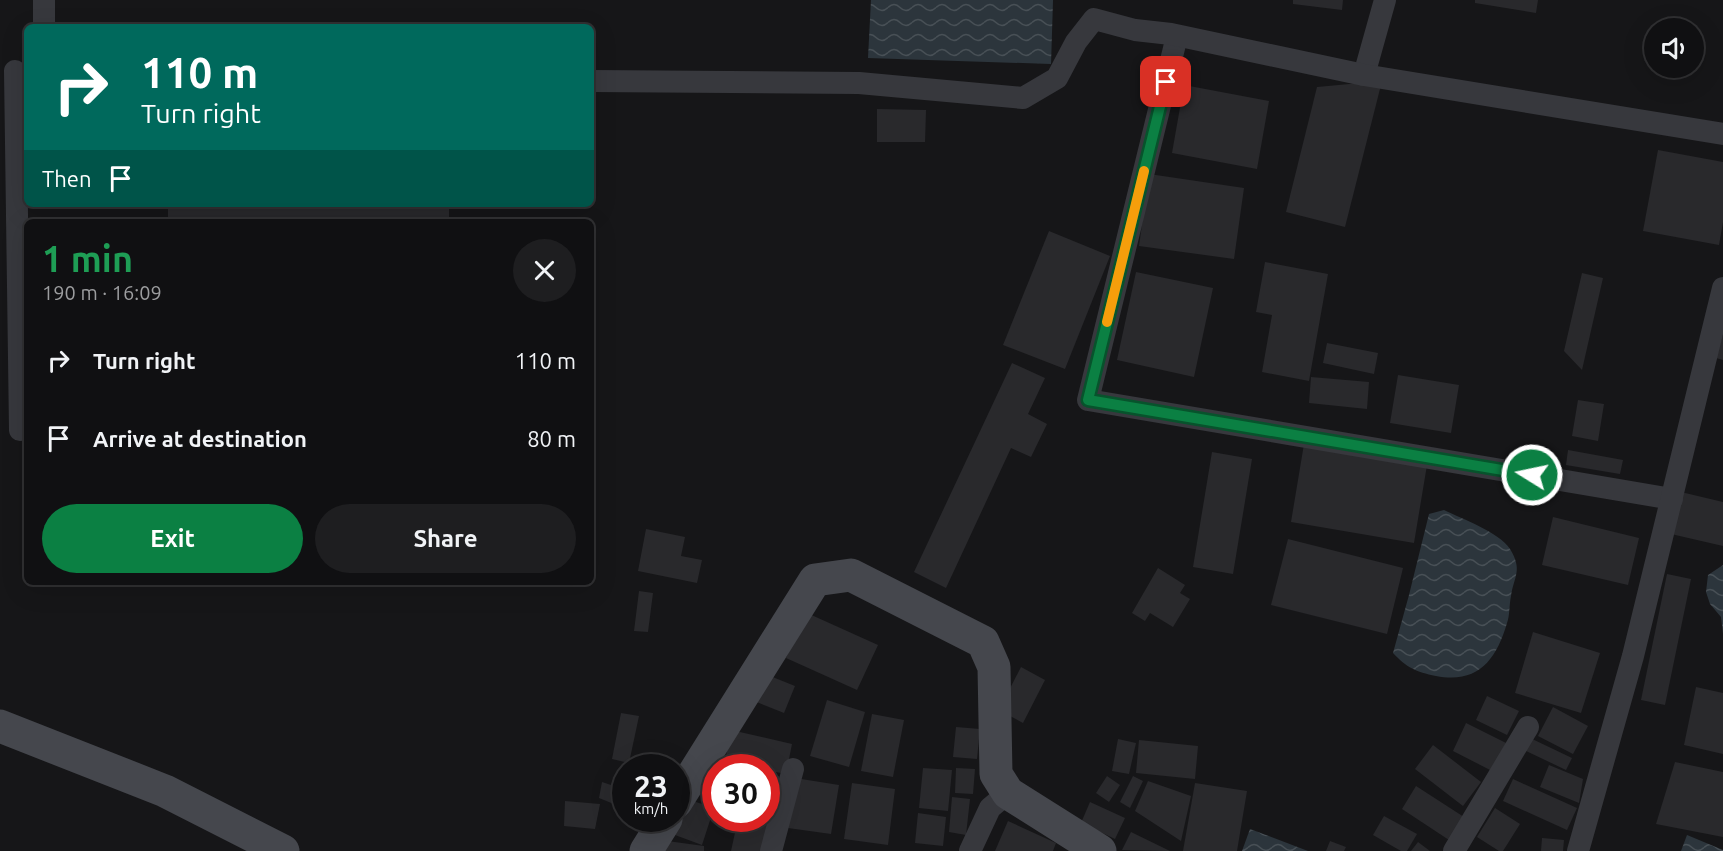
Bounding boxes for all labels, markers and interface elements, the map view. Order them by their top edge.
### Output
map controls [1644,18,1704,78]
button: sound [1644,18,1704,78]
icon: right [42,48,120,126]
text: 110 m [141,49,258,96]
pin [1140,56,1191,107]
icon: arrive [1149,65,1182,98]
text: Turn right [141,98,261,128]
icon: arrive [104,162,137,195]
text: Then [42,166,92,191]
text: 1 min [42,238,133,279]
button: close [513,239,576,302]
text: 190 m · 16:09 [42,281,162,304]
icon: right [42,344,75,377]
text: Turn right [93,348,195,373]
text: 110 m [515,348,576,373]
icon: arrive [42,422,75,455]
text: Arrive at destination [93,426,307,451]
text: 80 m [527,426,576,451]
position arrow [1500,443,1564,507]
button: Exit [42,504,303,573]
button: Share [315,504,576,573]
speed limit sign: 30 [702,754,780,832]
text: 23 [634,769,668,803]
text: km/h [634,800,668,817]

